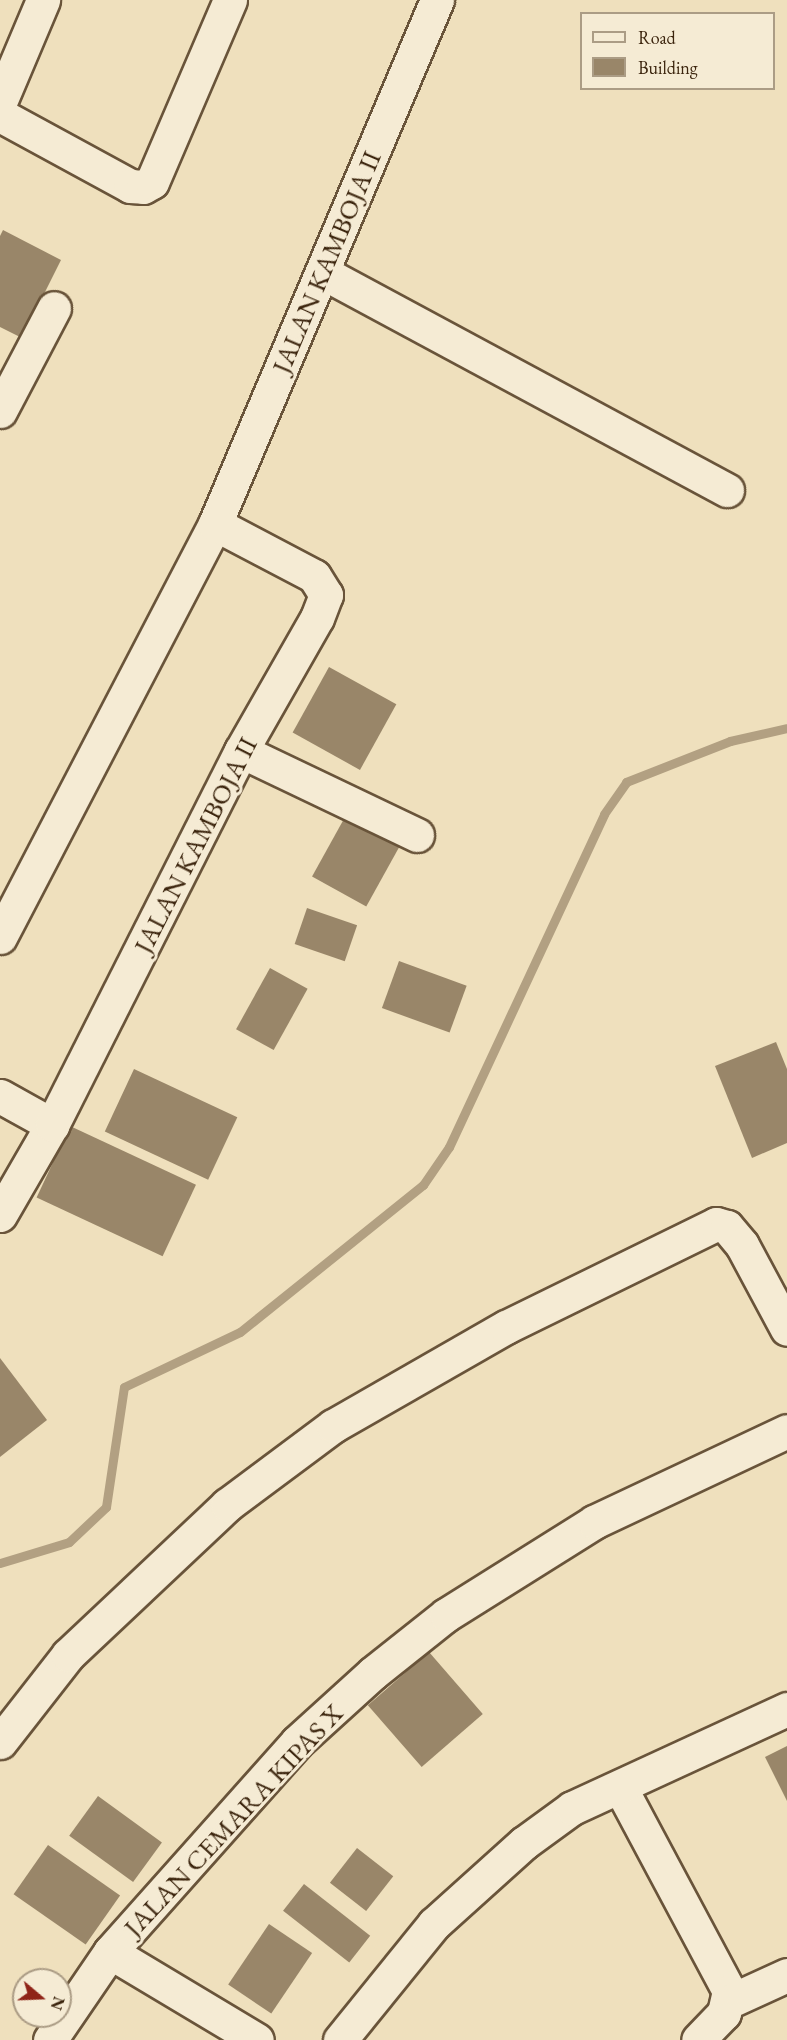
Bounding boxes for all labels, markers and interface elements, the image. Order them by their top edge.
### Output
legend [580,12,775,90]
text: Road [638,26,676,49]
text: Building [638,56,698,79]
street label: JALAN KAMBOJA II [264,146,388,378]
street label: JALAN KAMBOJA II [126,731,264,959]
street label: JALAN CEMARA KIPAS X [117,1697,349,1943]
north arrow [12,1968,72,2028]
text: N [46,1994,70,2013]

